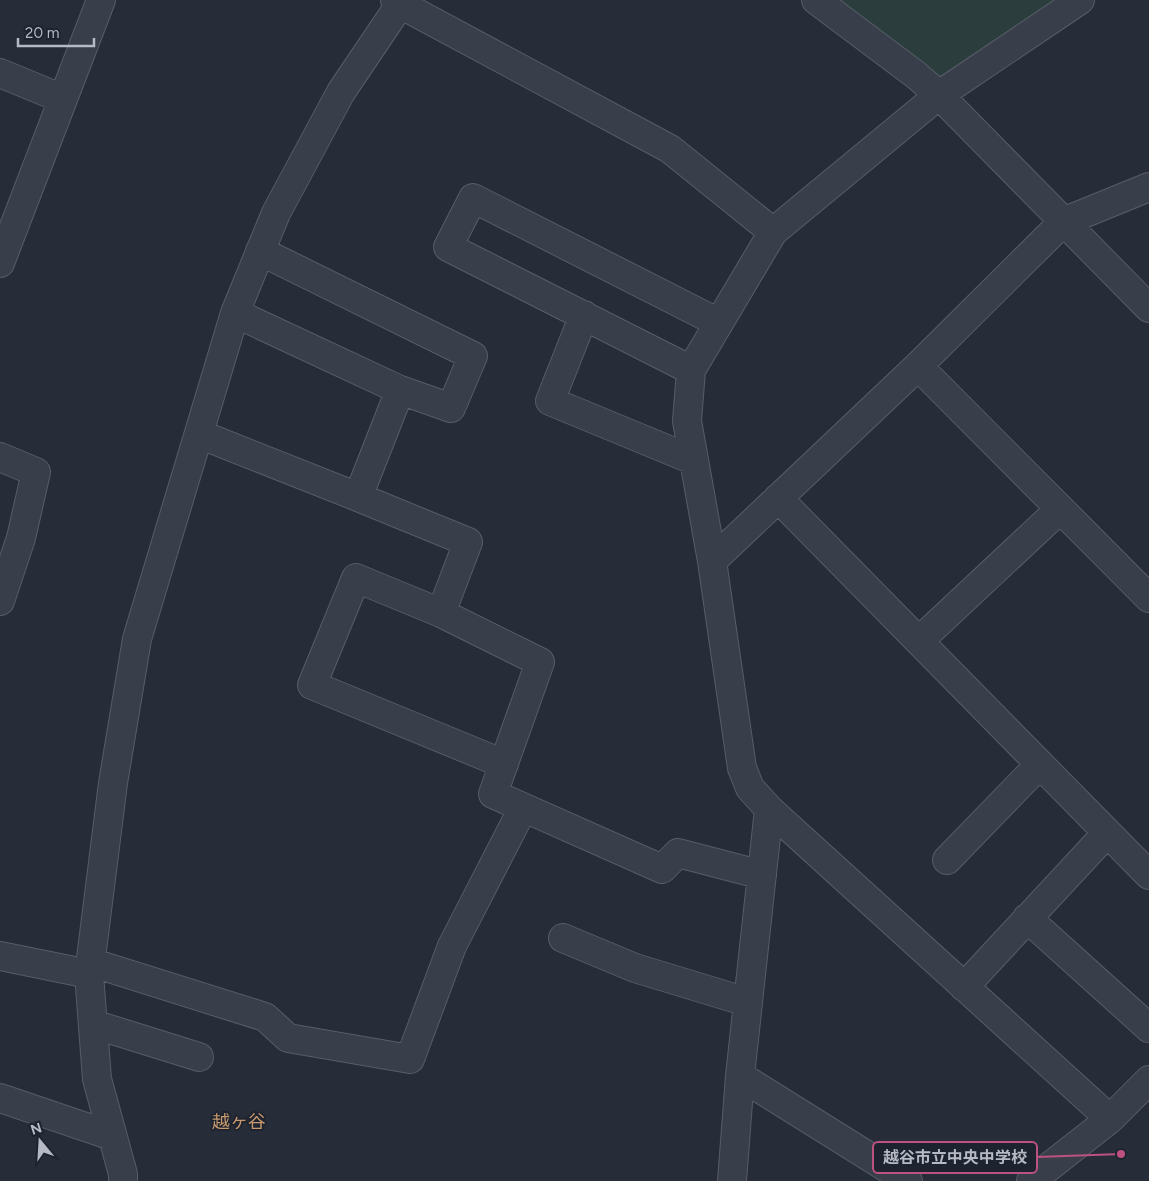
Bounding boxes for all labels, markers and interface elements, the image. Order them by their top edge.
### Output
scale bar [18,15,94,47]
text: 20 m [25,24,59,42]
district label: 越ヶ谷 [212,1111,266,1133]
north arrow [15,1116,65,1166]
text: N [28,1119,44,1139]
callout: 越谷市立中央中学校 [873,1142,1037,1173]
text: 越谷市立中央中学校 [883,1148,1027,1167]

